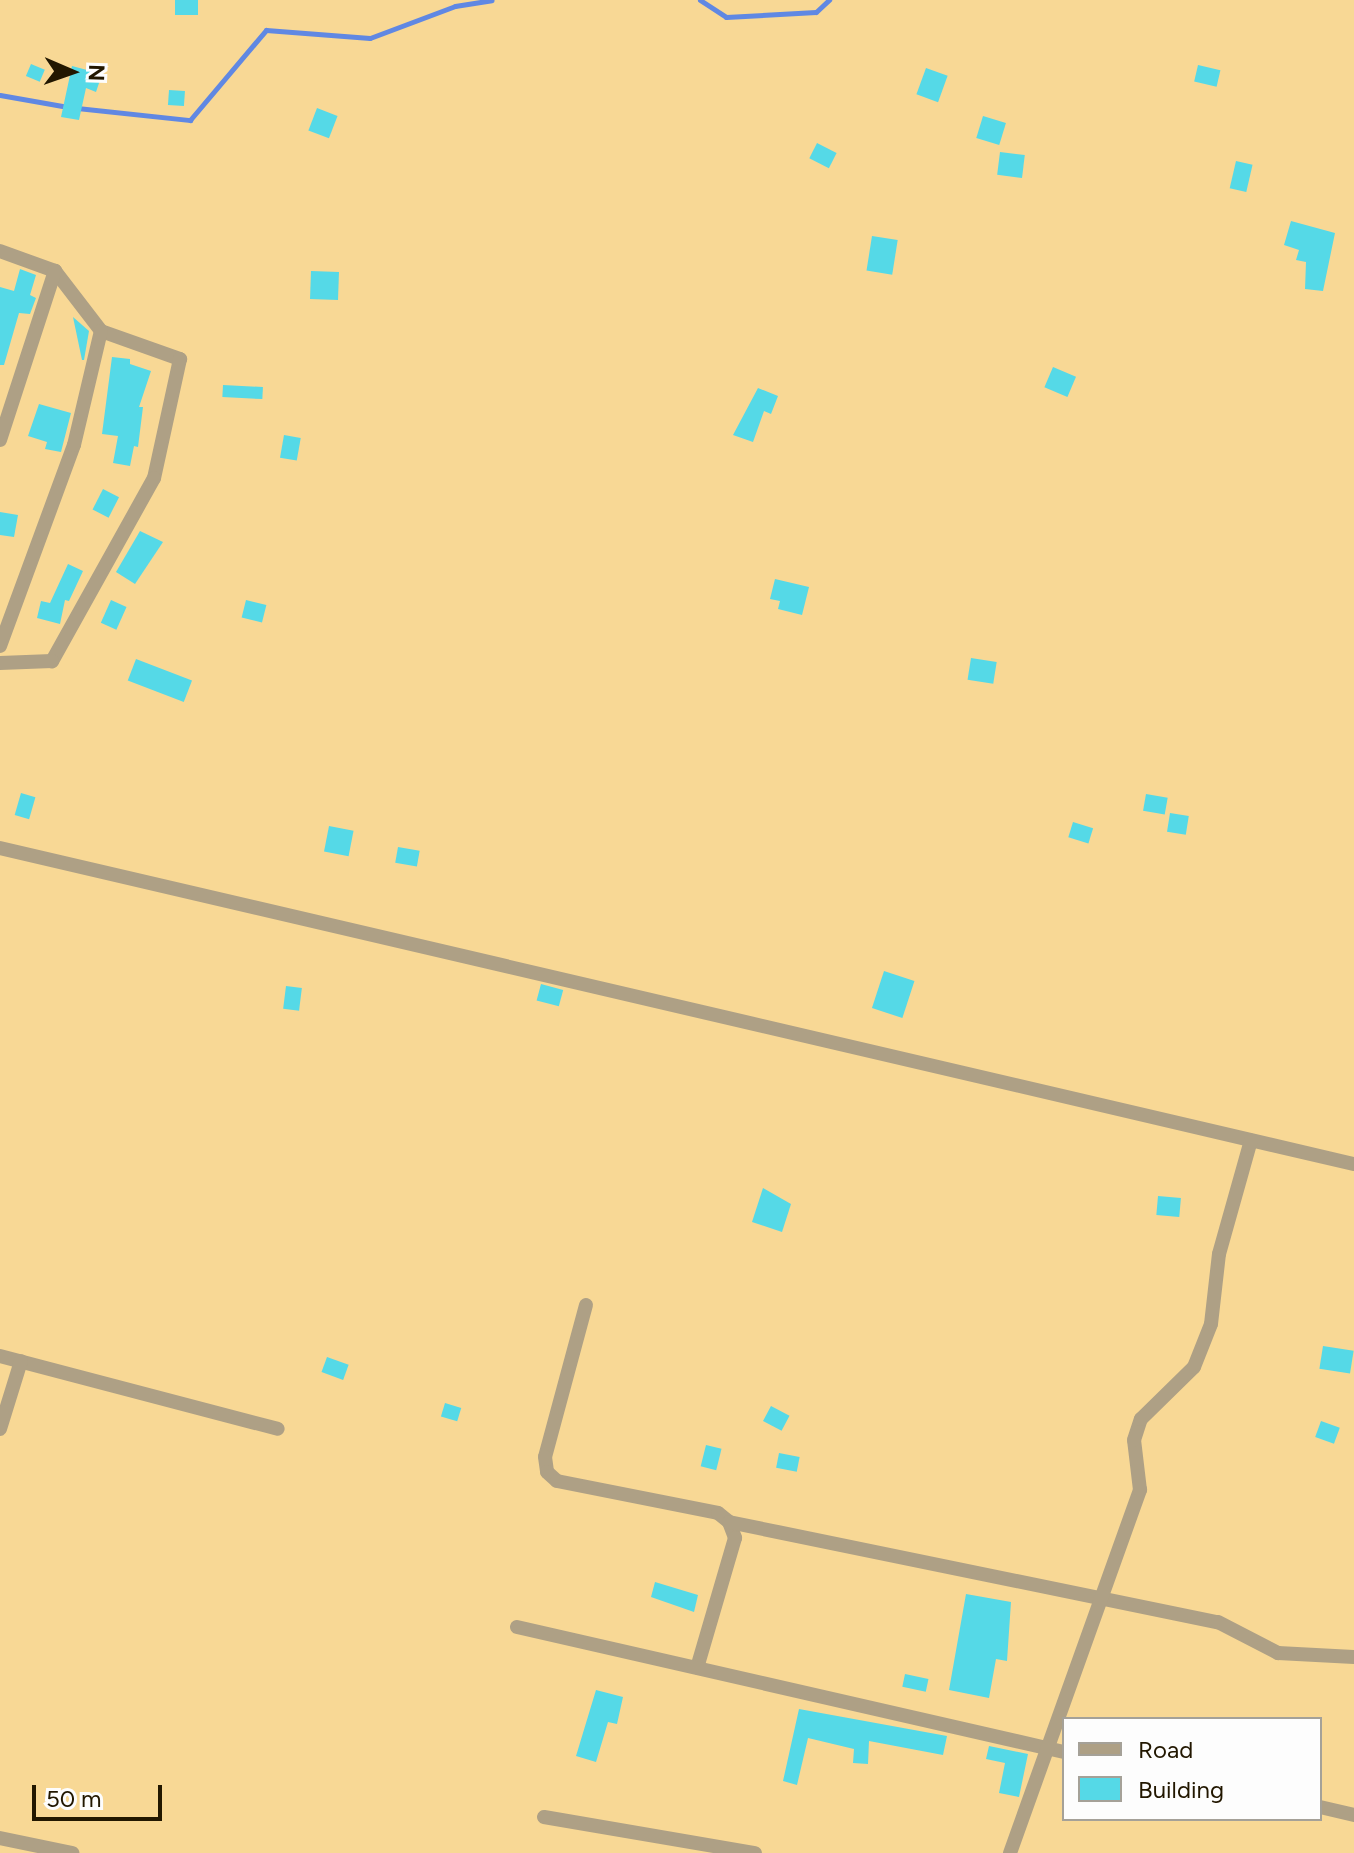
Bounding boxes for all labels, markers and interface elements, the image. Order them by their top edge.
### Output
north arrow [32,32,112,112]
text: N [83,64,110,82]
legend [1062,1717,1322,1821]
text: Road [1138,1735,1193,1764]
scale bar [36,1769,166,1819]
text: Building [1138,1775,1224,1804]
text: 50 m [46,1784,102,1813]

